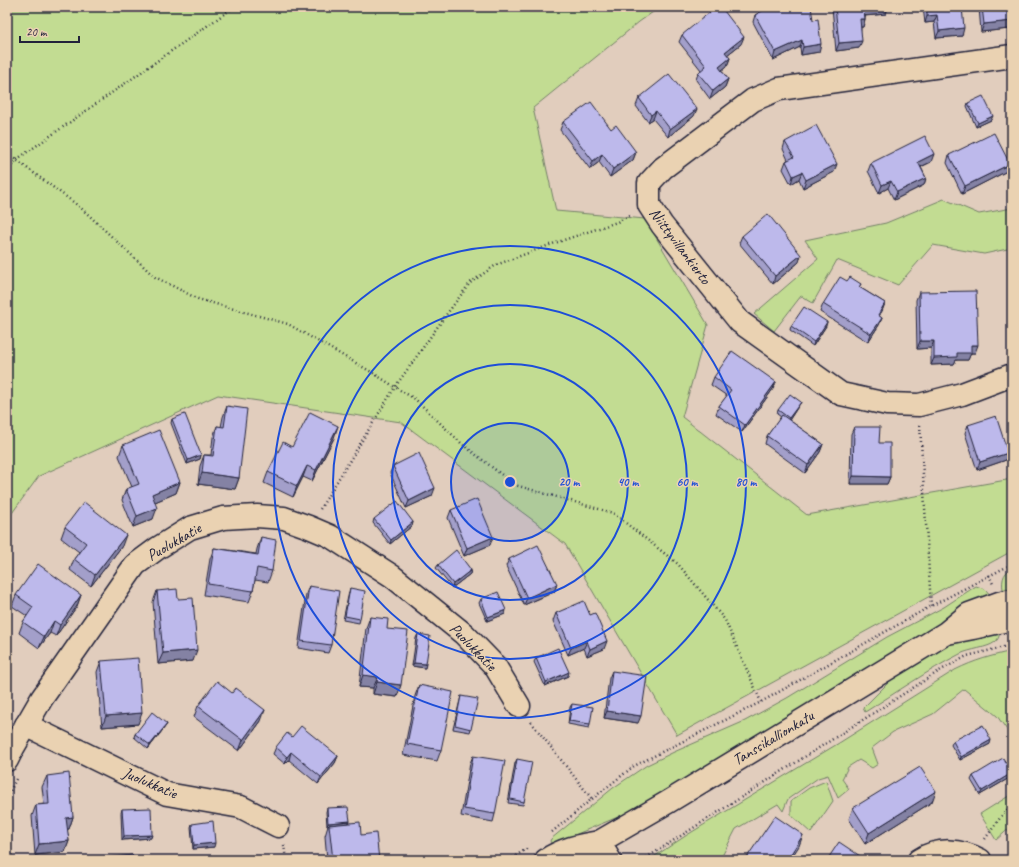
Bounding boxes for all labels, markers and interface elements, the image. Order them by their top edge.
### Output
scale bar [20,18,79,44]
text: 20 m [26,24,48,40]
street label: Niittyvillankierto [645,204,716,289]
text: 20 m [559,474,580,490]
text: 40 m [618,474,639,490]
text: 60 m [677,474,699,490]
text: 80 m [736,474,757,490]
centre of rings [503,475,517,489]
street label: Puolukkatie [143,518,206,565]
street label: Puolukkatie [445,619,502,677]
street label: Tanssikallionkatu [729,705,818,770]
street label: Juolukkatie [119,762,182,804]

